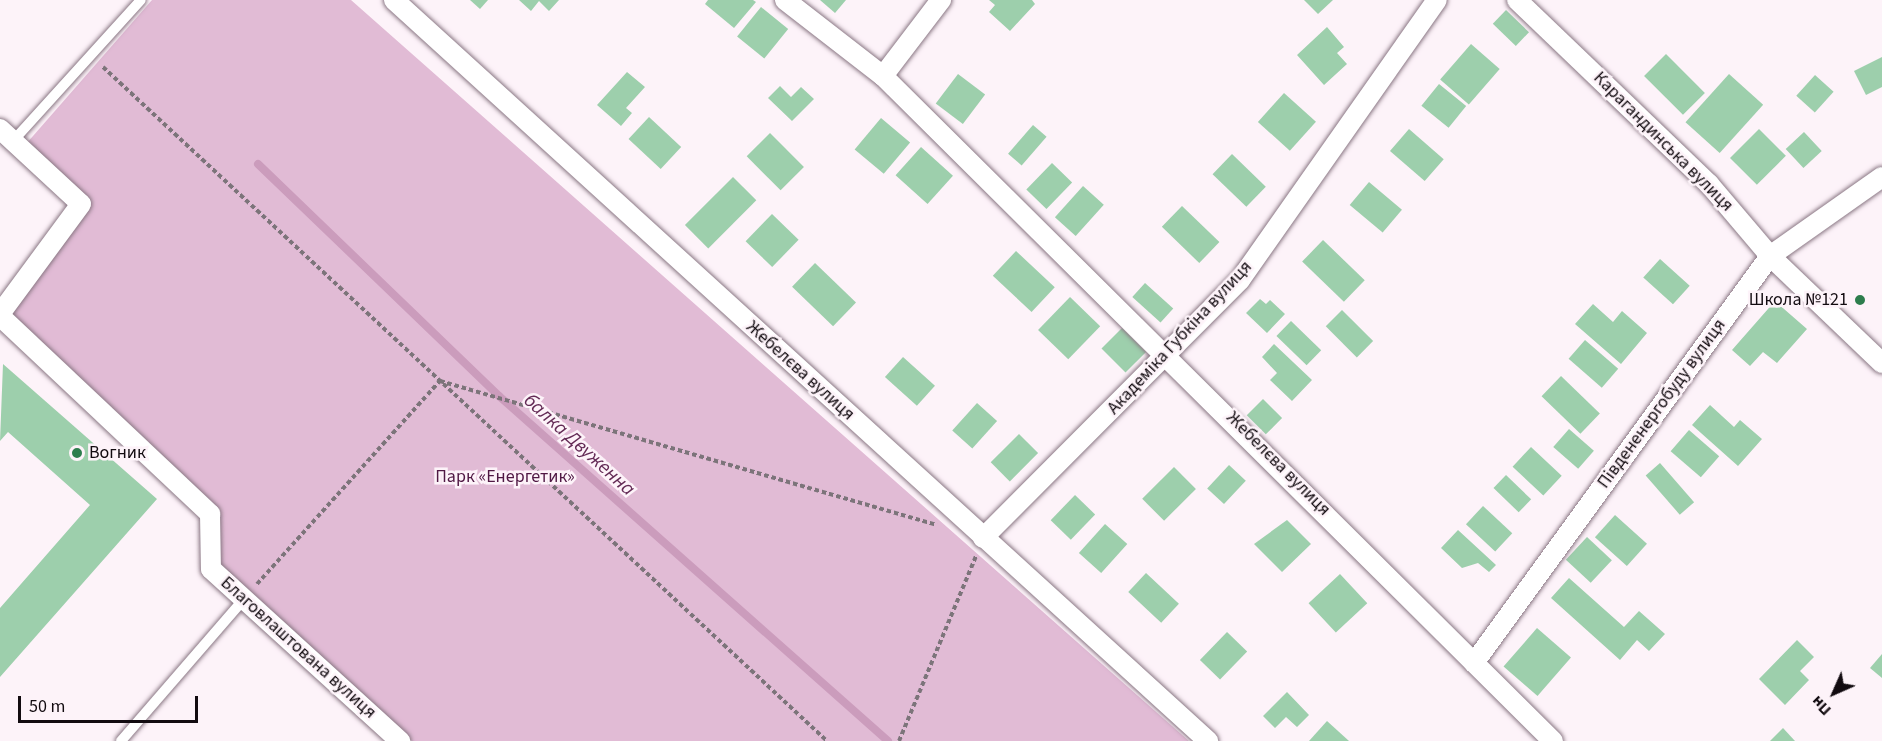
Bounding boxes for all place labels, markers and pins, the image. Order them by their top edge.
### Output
place label: Школа №121 [1749,289,1848,311]
marker: Школа №121 [1853,293,1867,307]
place label: Вогник [89,442,146,464]
marker: Вогник [70,446,84,460]

